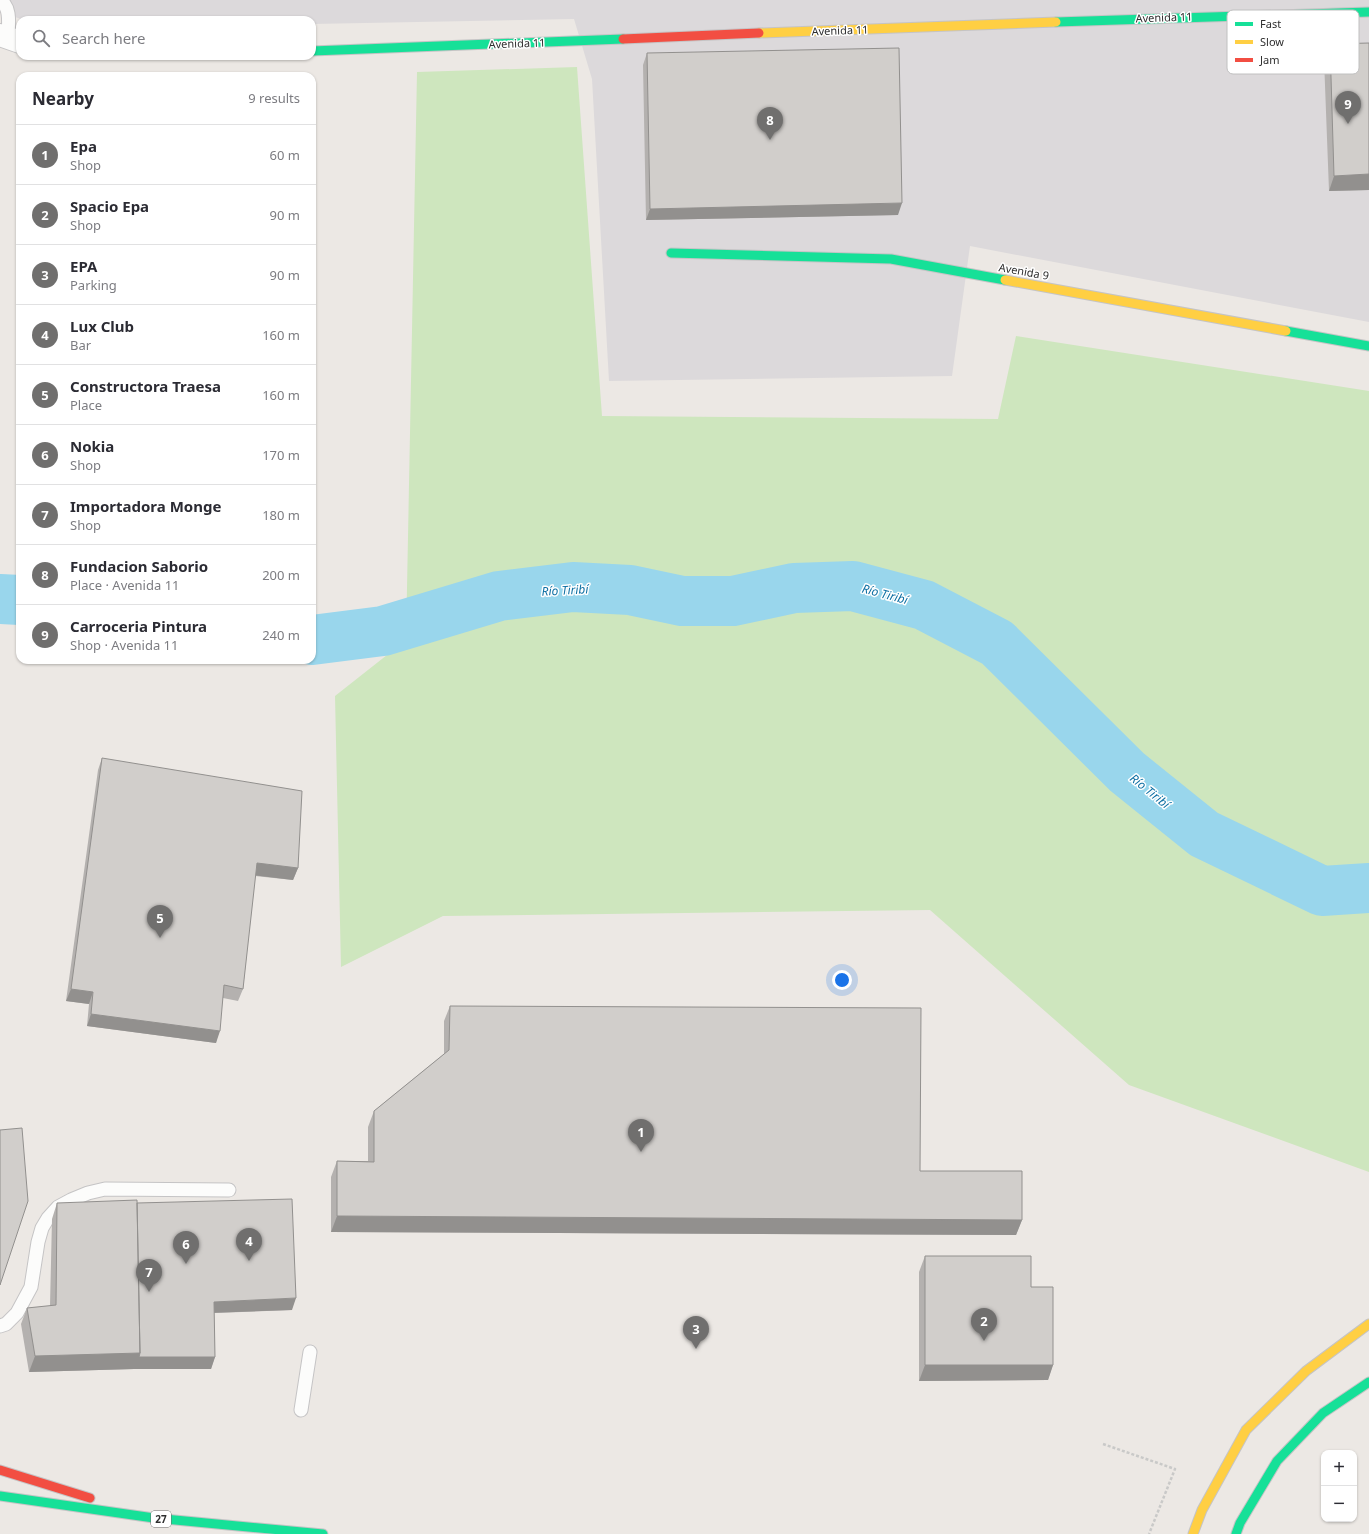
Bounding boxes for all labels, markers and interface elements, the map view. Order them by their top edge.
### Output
street label: Avenida 11 [1135,9,1193,25]
legend [1227,10,1359,74]
search box [16,16,316,60]
text: Fast [1260,16,1281,31]
street label: Avenida 11 [811,22,869,38]
icon: search [30,27,52,49]
text: Search here [62,28,145,48]
text: Slow [1260,34,1284,49]
street label: Avenida 11 [488,35,546,51]
text: Jam [1259,52,1279,67]
text: Nearby [32,87,94,110]
text: 9 results [248,89,300,107]
pin: 9 [1335,91,1361,124]
pin: 8 [757,107,783,140]
text: Epa [70,136,97,156]
text: 1 [41,146,49,164]
text: 60 m [270,146,300,164]
text: Shop [70,156,101,174]
text: Spacio Epa [70,196,149,216]
text: 2 [41,206,49,224]
text: 90 m [270,206,300,224]
text: Shop [70,216,101,234]
text: EPA [70,256,97,276]
street label: Avenida 9 [998,259,1050,283]
text: 3 [41,266,49,284]
text: 90 m [270,266,300,284]
text: Parking [70,276,117,294]
text: Lux Club [70,316,134,336]
text: 4 [41,326,49,344]
text: 160 m [262,326,300,344]
text: Bar [70,336,91,354]
text: Constructora Traesa [70,376,221,396]
text: 5 [41,386,49,404]
text: 160 m [262,386,300,404]
text: Place [70,396,102,414]
text: Nokia [70,436,114,456]
text: 6 [41,446,49,464]
text: 170 m [262,446,300,464]
text: Shop [70,456,101,474]
text: Importadora Monge [70,496,221,516]
text: 7 [41,506,49,524]
text: 180 m [262,506,300,524]
text: Shop [70,516,101,534]
text: Fundacion Saborio [70,556,208,576]
text: 8 [41,566,49,584]
text: 200 m [262,566,300,584]
text: Place · Avenida 11 [70,576,180,594]
water label: Río Tiribí [541,580,591,600]
water label: Río Tiribí [860,580,912,609]
text: Carroceria Pintura [70,616,207,636]
text: 9 [41,626,49,644]
text: 240 m [262,626,300,644]
text: Shop · Avenida 11 [70,636,178,654]
water label: Río Tiribí [1126,770,1175,814]
pin: 5 [147,905,173,938]
your location [832,970,852,990]
pin: 1 [628,1119,654,1152]
pin: 4 [236,1228,262,1261]
pin: 6 [173,1231,199,1264]
pin: 7 [136,1259,162,1292]
pin: 2 [971,1308,997,1341]
pin: 3 [683,1316,709,1349]
map controls [1321,1450,1357,1522]
button: + [1321,1450,1357,1486]
button: − [1321,1486,1357,1522]
road number: 27 [151,1511,171,1527]

